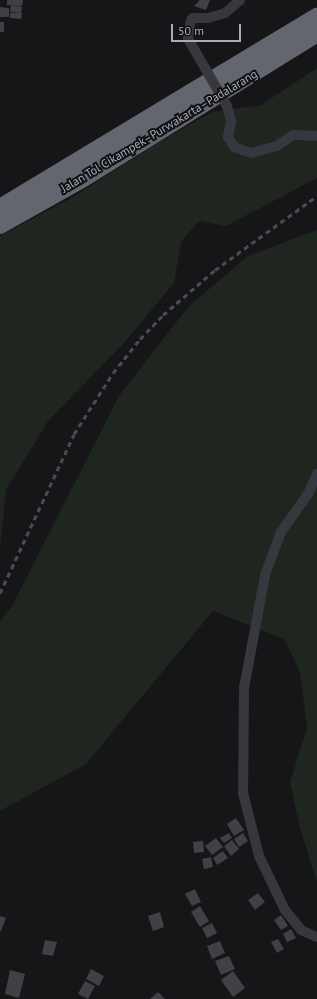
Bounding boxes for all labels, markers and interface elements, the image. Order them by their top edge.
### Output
scale bar [173,16,243,42]
text: 50 m [178,23,204,38]
street label: Jalan Tol Cikampek–Purwakarta–Padalarang [58,66,260,196]

